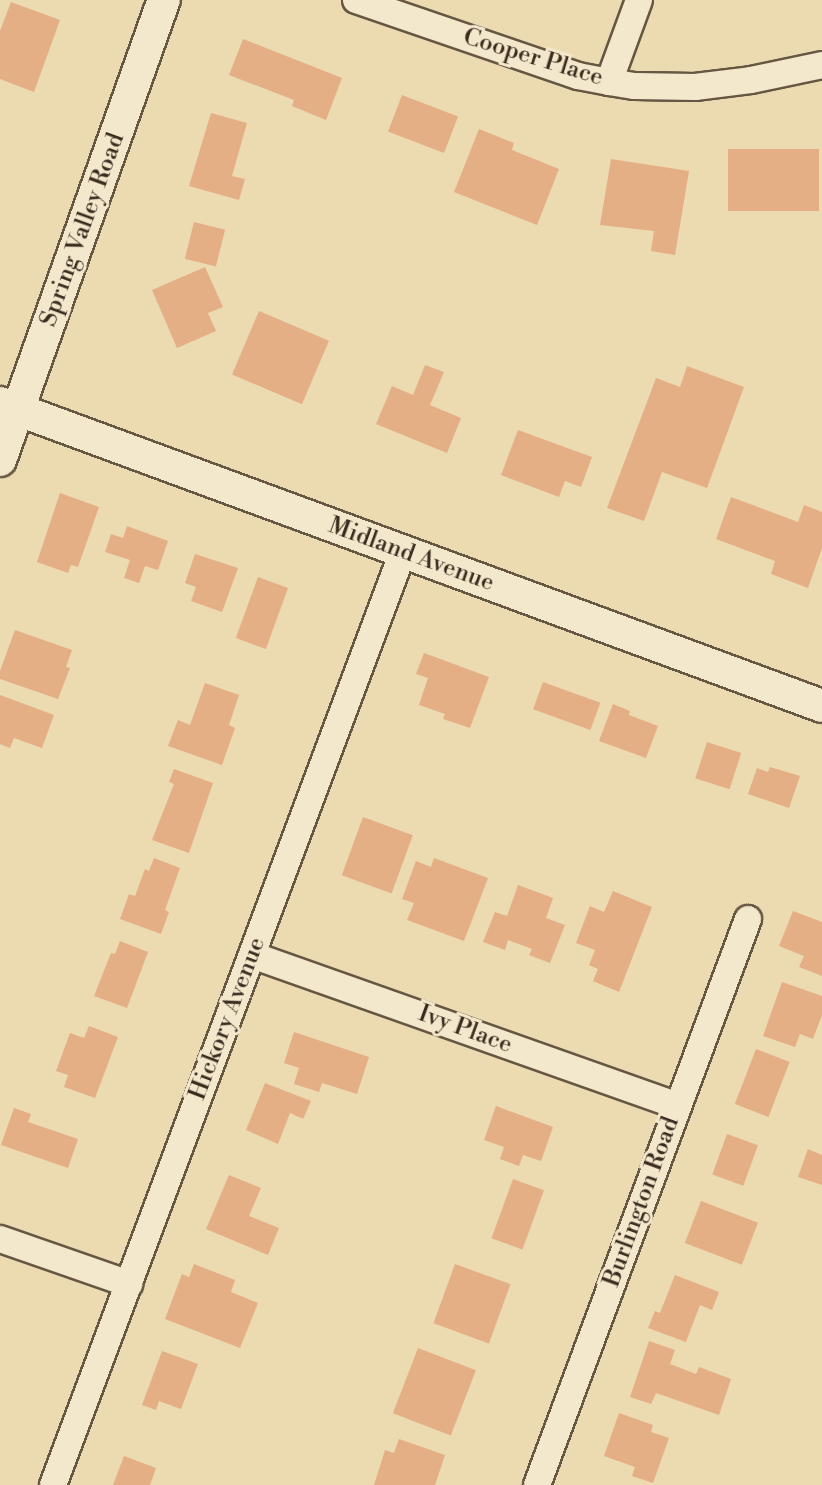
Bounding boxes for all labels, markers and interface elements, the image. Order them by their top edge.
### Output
street label: Cooper Place [460,23,606,93]
street label: Spring Valley Road [35,129,131,331]
street label: Midland Avenue [324,512,498,598]
street label: Hickory Avenue [184,934,272,1104]
street label: Ivy Place [414,1000,516,1060]
street label: Burlington Road [598,1113,686,1291]

